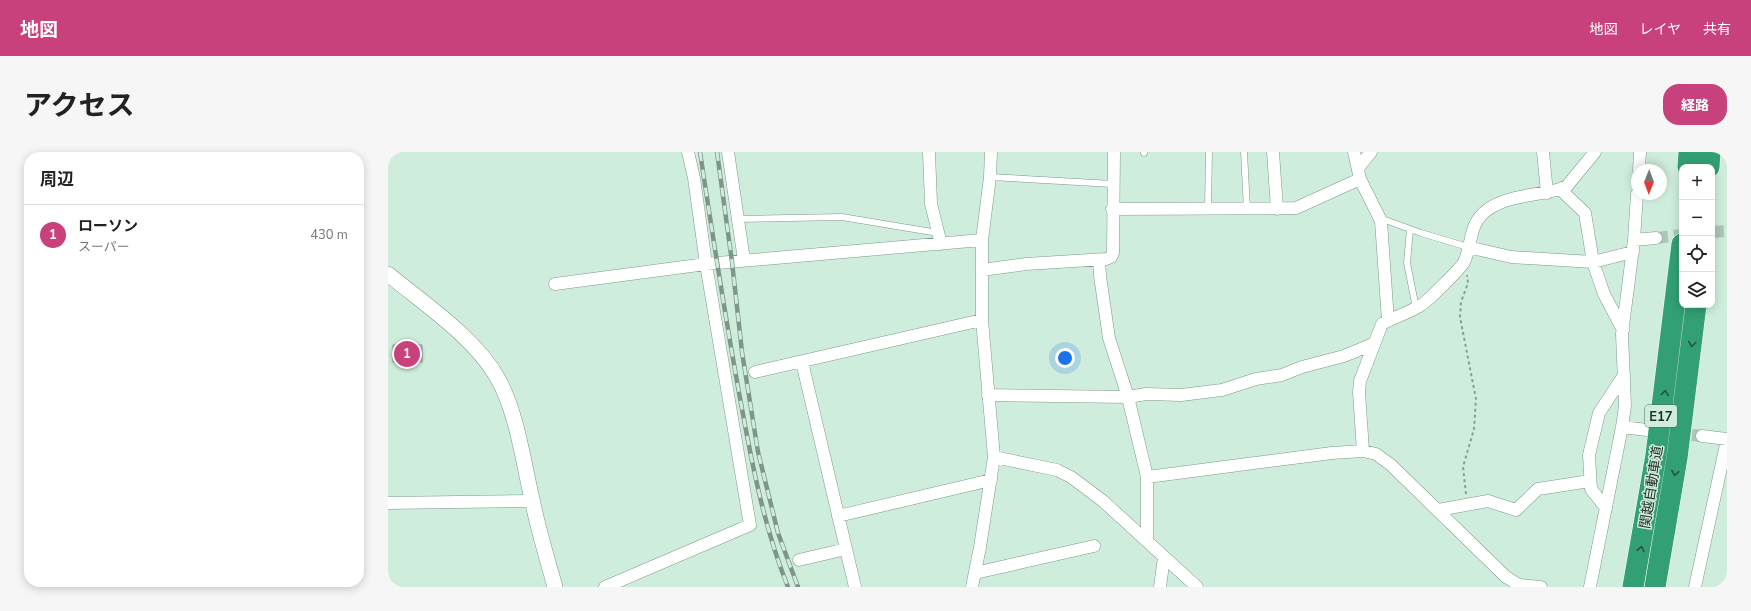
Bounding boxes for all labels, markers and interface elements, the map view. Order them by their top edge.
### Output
text: 地図 [20,17,58,43]
text: 地図 [1589,20,1617,39]
text: レイヤ [1639,20,1681,39]
text: 共有 [1703,20,1731,39]
button: 経路 [1663,84,1727,125]
text: アクセス [24,87,135,125]
north arrow [1631,164,1667,200]
map controls [1679,164,1715,308]
button: + [1679,164,1715,200]
text: 周辺 [40,168,74,191]
button: − [1679,200,1715,236]
text: ローソン [78,216,138,236]
text: 1 [49,226,57,244]
text: 430 m [310,226,348,244]
button: locate [1679,236,1715,272]
text: スーパー [78,238,130,256]
button: layers [1679,272,1715,308]
pin: 1 [394,339,420,369]
one-way arrow [1688,341,1697,347]
your location [1055,348,1075,368]
one-way arrow [1660,389,1669,396]
road number: E17 [1645,405,1677,427]
street label: 関越自動車道 [1636,444,1667,530]
one-way arrow [1671,470,1680,476]
one-way arrow [1636,546,1645,552]

